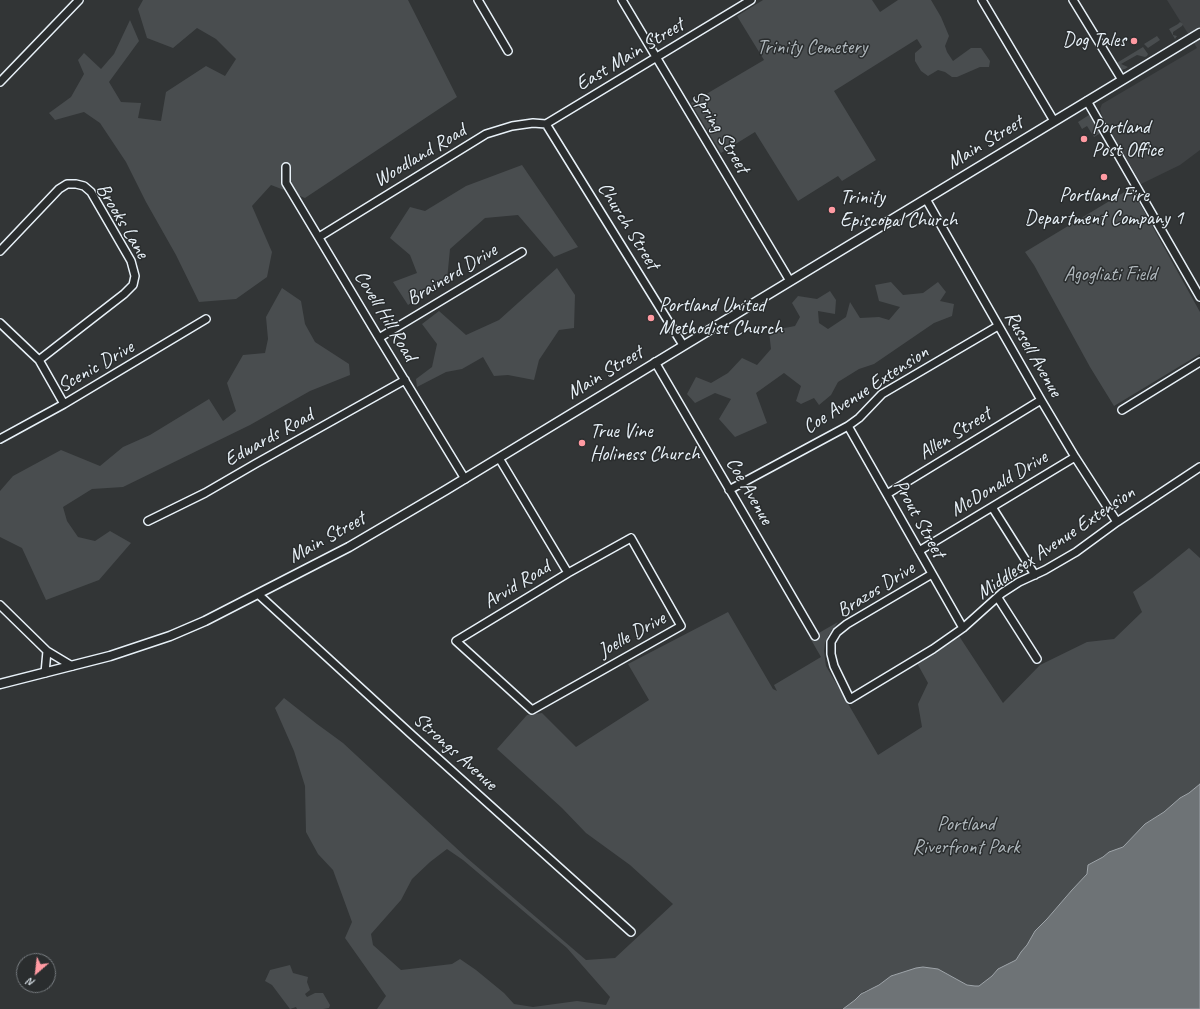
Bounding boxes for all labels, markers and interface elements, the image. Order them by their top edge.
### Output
street label: East Main Street [572,13,688,97]
place label: Dog Tales [1062,29,1126,53]
park label: Trinity Cemetery [757,36,867,60]
marker: Dog Tales [1129,36,1139,46]
street label: Spring Street [686,86,754,178]
street label: Main Street [943,111,1027,175]
place label: Portland Post Office [1092,116,1163,163]
street label: Woodland Road [370,119,470,193]
marker: Portland Post Office [1079,134,1089,144]
marker: Portland Fire Department Company 1 [1099,172,1109,182]
street label: Church Street [592,178,664,274]
street label: Brooks Lane [90,179,154,263]
place label: Portland Fire Department Company 1 [1025,184,1183,231]
place label: Trinity Episcopal Church [840,186,957,233]
marker: Trinity Episcopal Church [827,205,837,215]
street label: Brainerd Drive [402,239,502,311]
park label: Agogliati Field [1064,263,1156,287]
street label: Covell Hill Road [349,266,421,366]
place label: Portland United Methodist Church [659,294,783,341]
street label: Russell Avenue [999,307,1067,401]
marker: Portland United Methodist Church [646,313,656,323]
street label: Scenic Drive [54,336,138,398]
street label: Coe Avenue Extension [799,340,933,440]
street label: Main Street [563,341,647,405]
street label: Allen Street [914,402,996,466]
street label: Edwards Road [220,404,318,472]
place label: True Vine Holiness Church [590,420,699,467]
marker: True Vine Holiness Church [577,438,587,448]
street label: McDonald Drive [946,446,1052,522]
street label: Coe Avenue [720,453,778,529]
street label: Prout Street [888,476,950,562]
street label: Middlesex Avenue Extension [972,481,1140,605]
street label: Main Street [284,507,370,569]
street label: Arvid Road [479,556,555,614]
street label: Brazos Drive [833,557,919,623]
street label: Joelle Drive [594,607,670,663]
street label: Strongs Avenue [408,708,502,796]
park label: Portland Riverfront Park [912,813,1020,860]
north arrow [16,953,56,993]
text: N [25,975,37,990]

